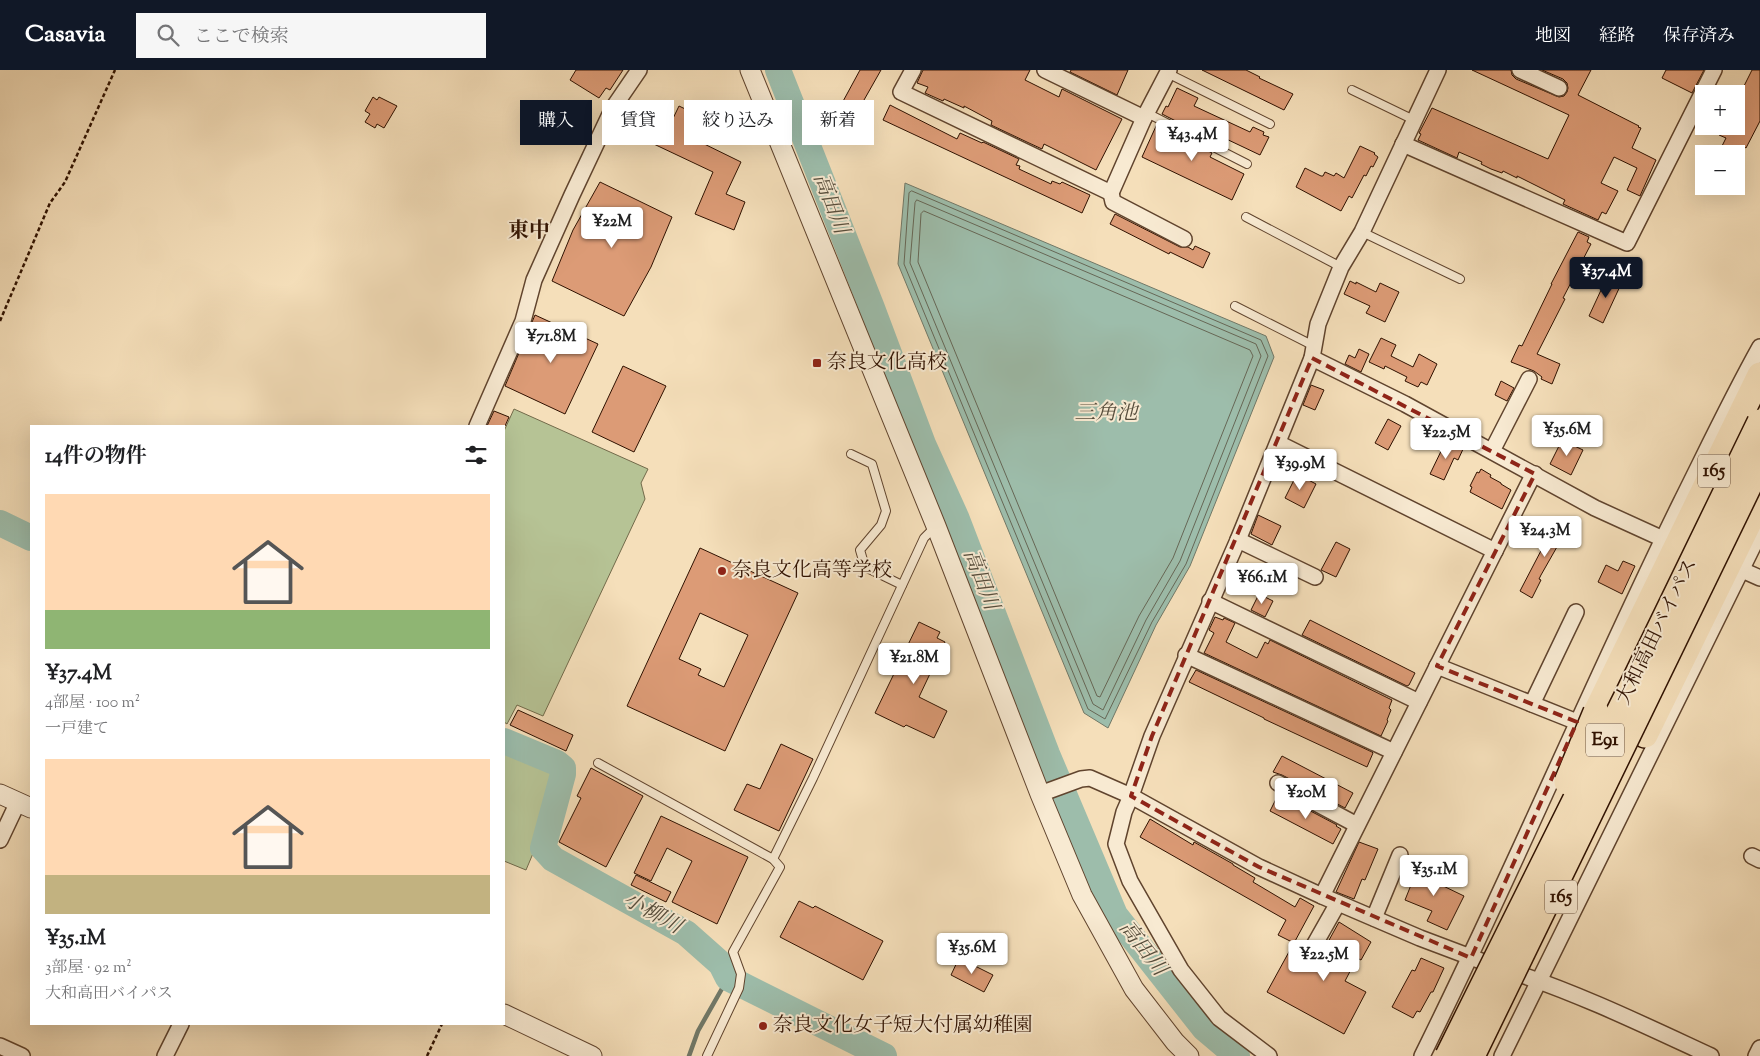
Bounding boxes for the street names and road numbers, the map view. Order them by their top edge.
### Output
road number: 165 [1698,454,1730,488]
street label: 大和高田バイパス [1610,554,1706,710]
road number: E91 [1586,724,1624,756]
road number: 165 [1545,880,1577,914]

